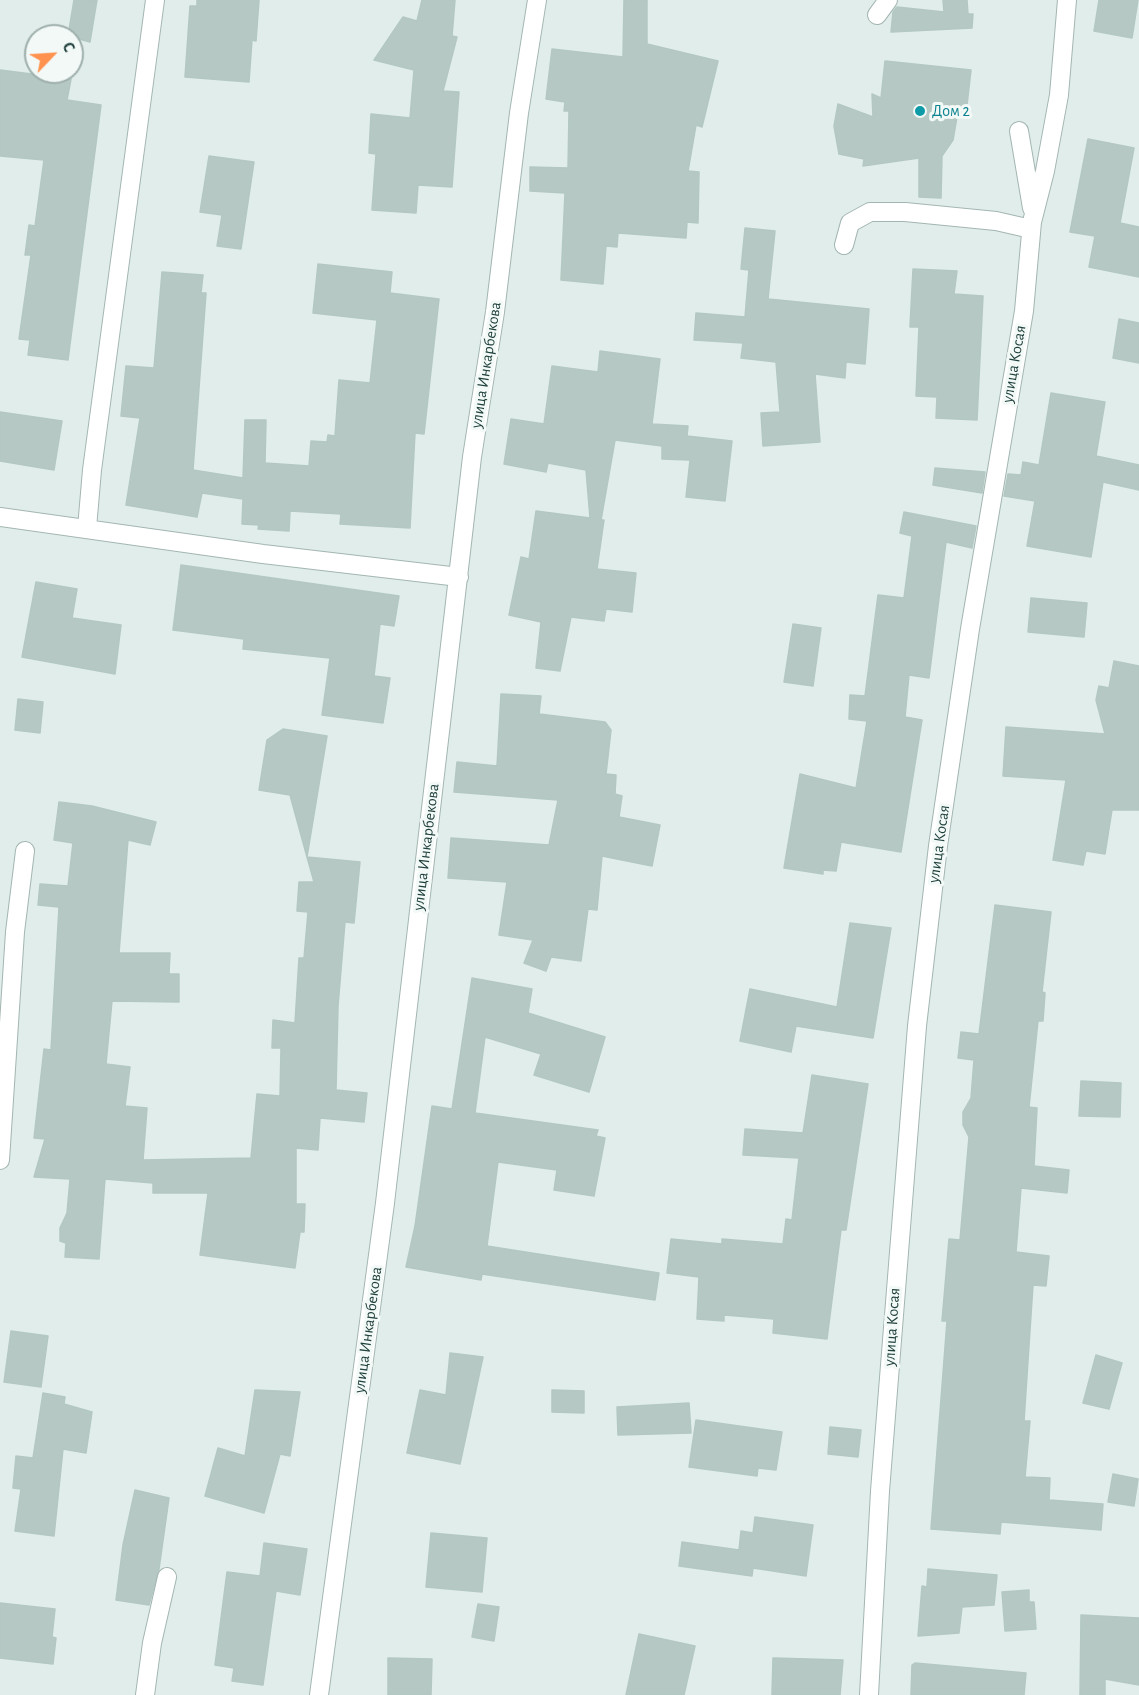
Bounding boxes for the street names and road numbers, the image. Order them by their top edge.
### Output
street label: улица Инкарбекова [467,301,505,429]
street label: улица Косая [998,324,1030,404]
street label: улица Инкарбекова [409,783,443,911]
street label: улица Косая [924,804,954,884]
street label: улица Инкарбекова [350,1266,386,1394]
street label: улица Косая [880,1287,904,1367]

